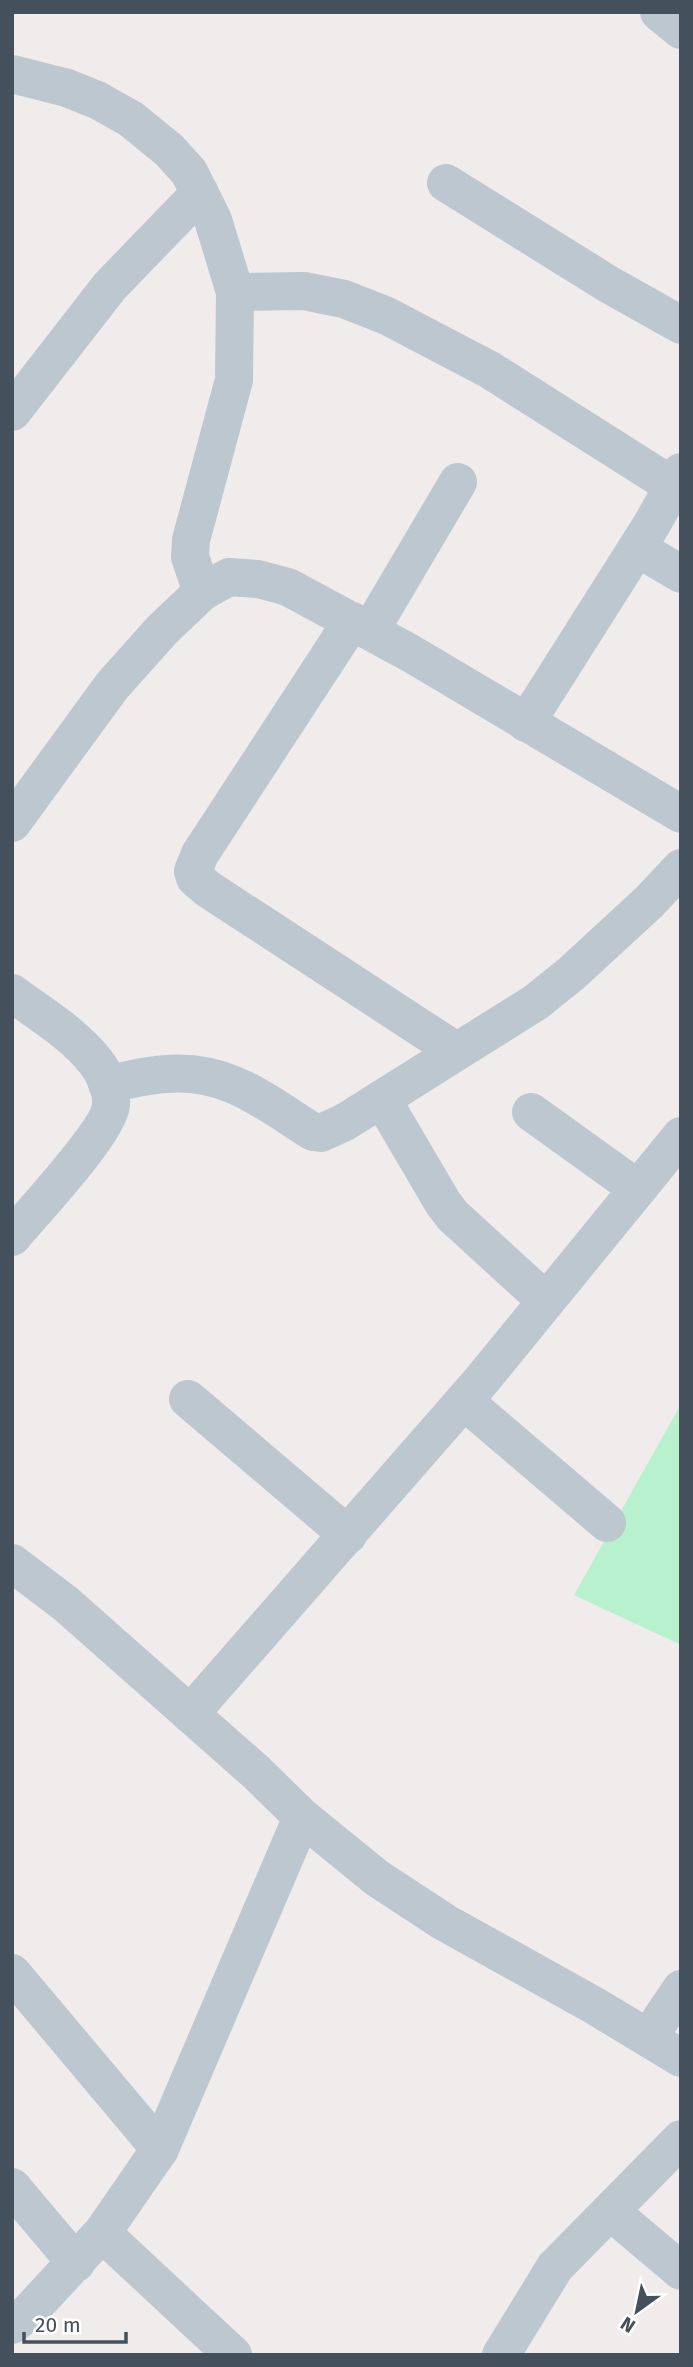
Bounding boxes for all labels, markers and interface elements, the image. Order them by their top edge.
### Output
north arrow [602,2276,672,2346]
scale bar [24,2300,126,2344]
text: 20 m [35,2312,81,2338]
text: N [616,2312,640,2338]

